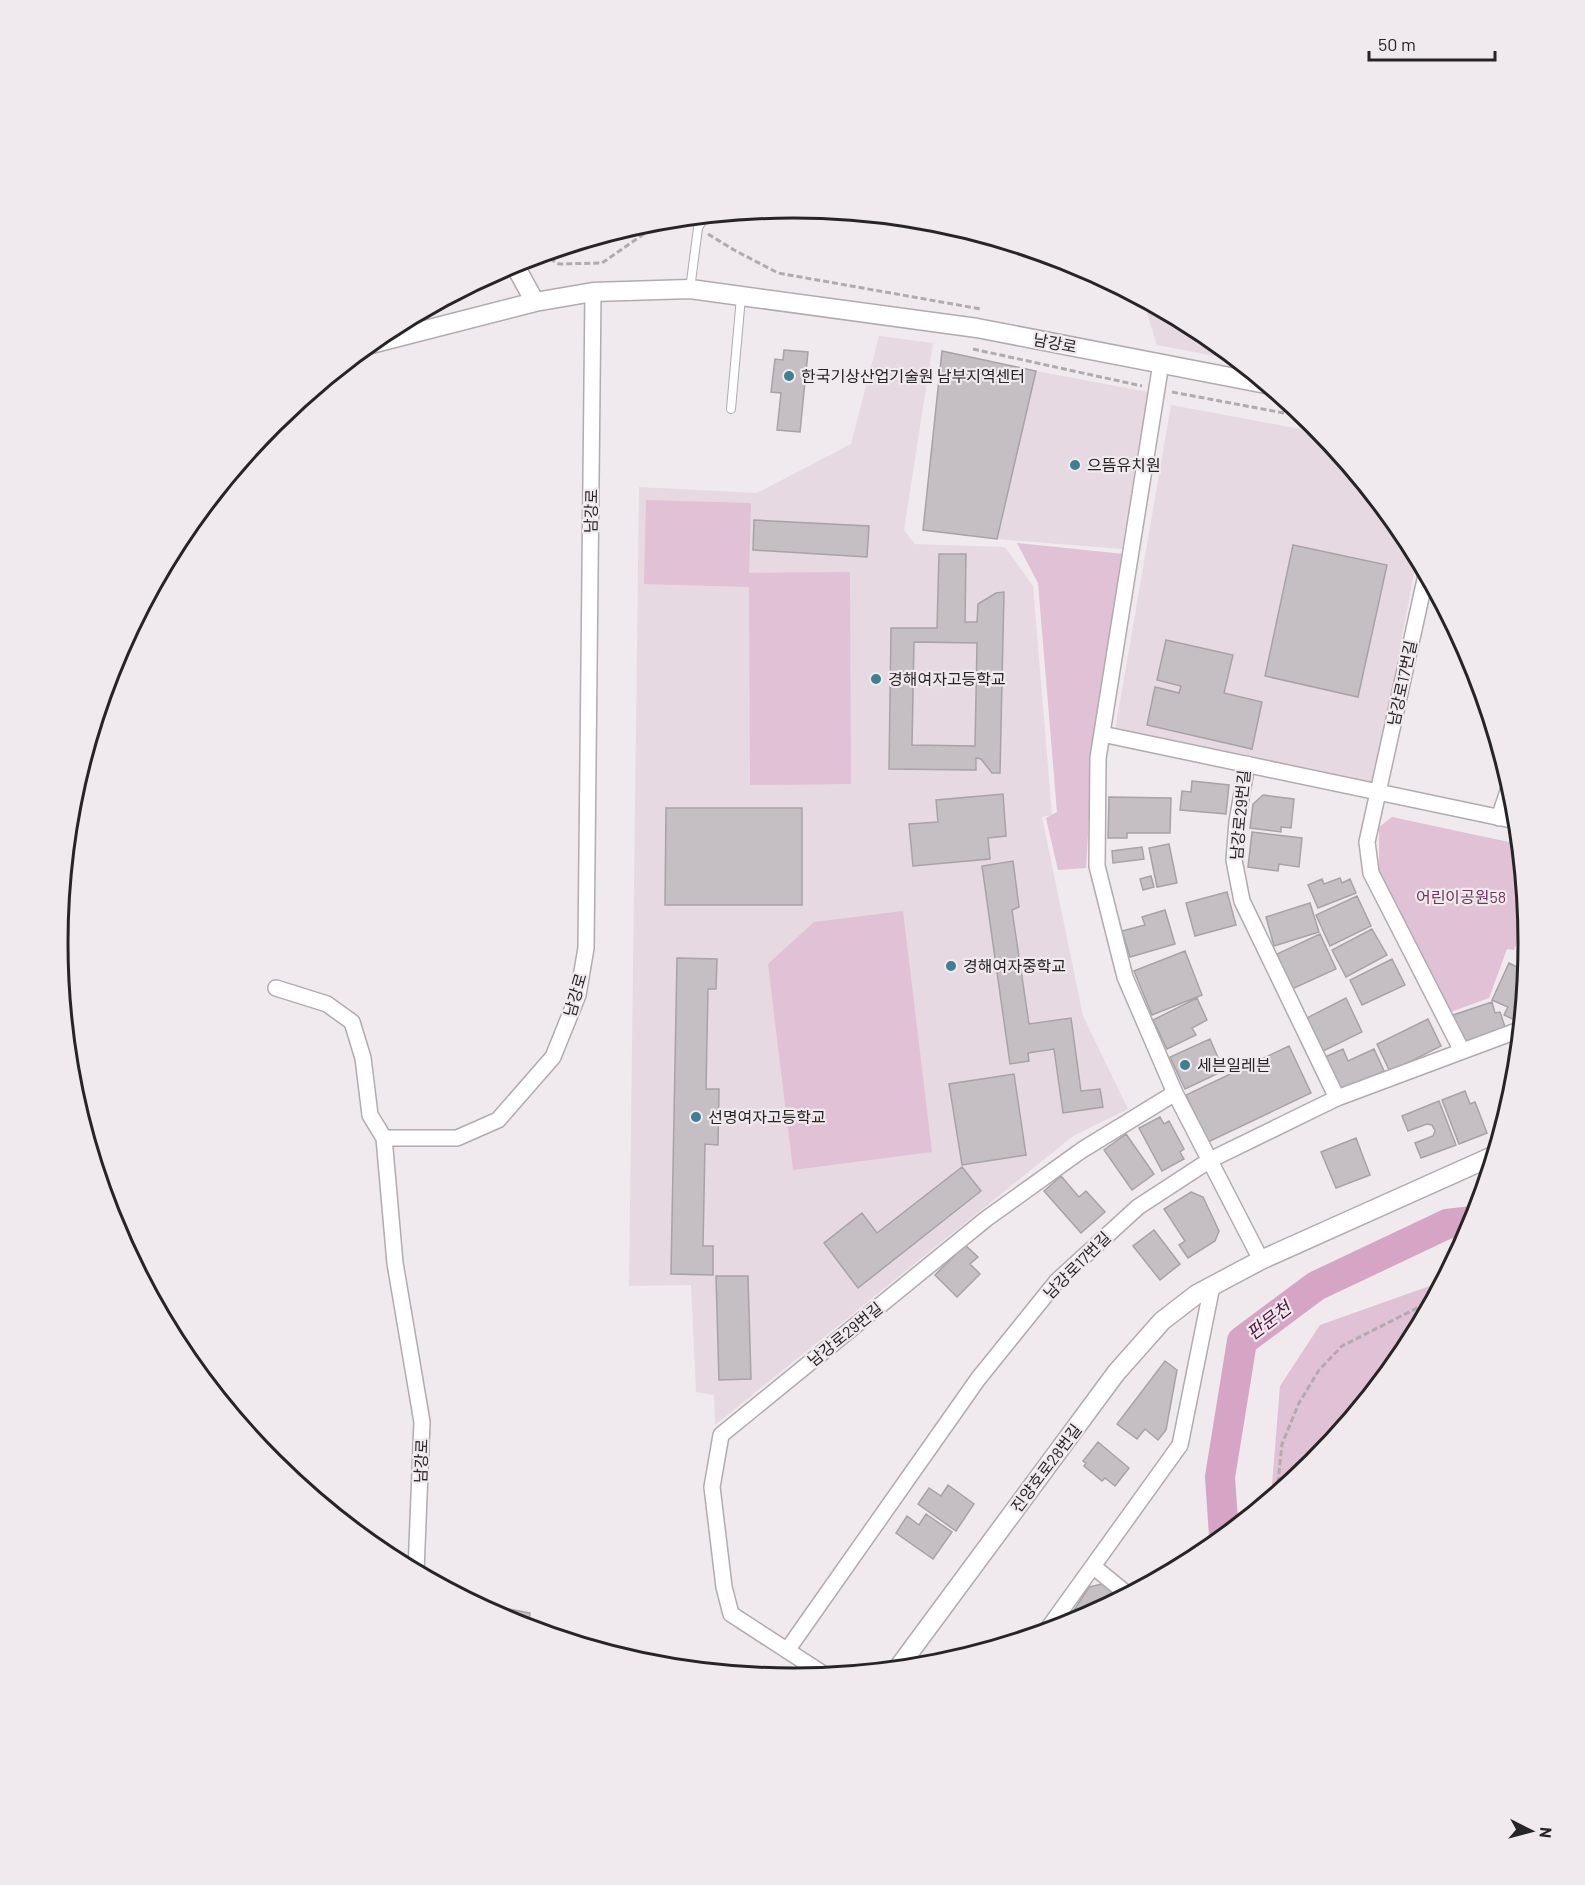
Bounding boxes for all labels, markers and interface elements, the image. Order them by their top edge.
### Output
scale bar [1369,24,1495,62]
text: 50 m [1378,33,1416,55]
street label: 남강로 [1032,329,1079,356]
place label: 한국기상산업기술원 남부지역센터 [801,366,1025,385]
marker: 한국기상산업기술원 남부지역센터 [782,369,796,383]
place label: 으뜸유치원 [1087,455,1161,474]
marker: 으뜸유치원 [1068,458,1082,472]
street label: 남강로 [581,488,600,533]
street label: 남강로17번길 [1383,638,1420,727]
place label: 경해여자고등학교 [888,669,1006,688]
marker: 경해여자고등학교 [869,672,883,686]
street label: 남강로29번길 [1226,769,1253,861]
park label: 어린이공원58 [1416,887,1506,906]
place label: 경해여자중학교 [963,956,1066,975]
marker: 경해여자중학교 [944,959,958,973]
street label: 남강로 [559,971,590,1019]
place label: 세븐일레븐 [1197,1055,1271,1074]
marker: 세븐일레븐 [1178,1058,1192,1072]
place label: 선명여자고등학교 [708,1107,826,1126]
marker: 선명여자고등학교 [689,1110,703,1124]
street label: 남강로17번길 [1039,1227,1114,1302]
water label: 판문천 [1242,1295,1297,1344]
street label: 남강로29번길 [804,1298,886,1369]
street label: 진양호로28번길 [1006,1420,1085,1515]
street label: 남강로 [410,1438,431,1483]
north arrow [1501,1801,1561,1861]
text: N [1536,1826,1556,1839]

